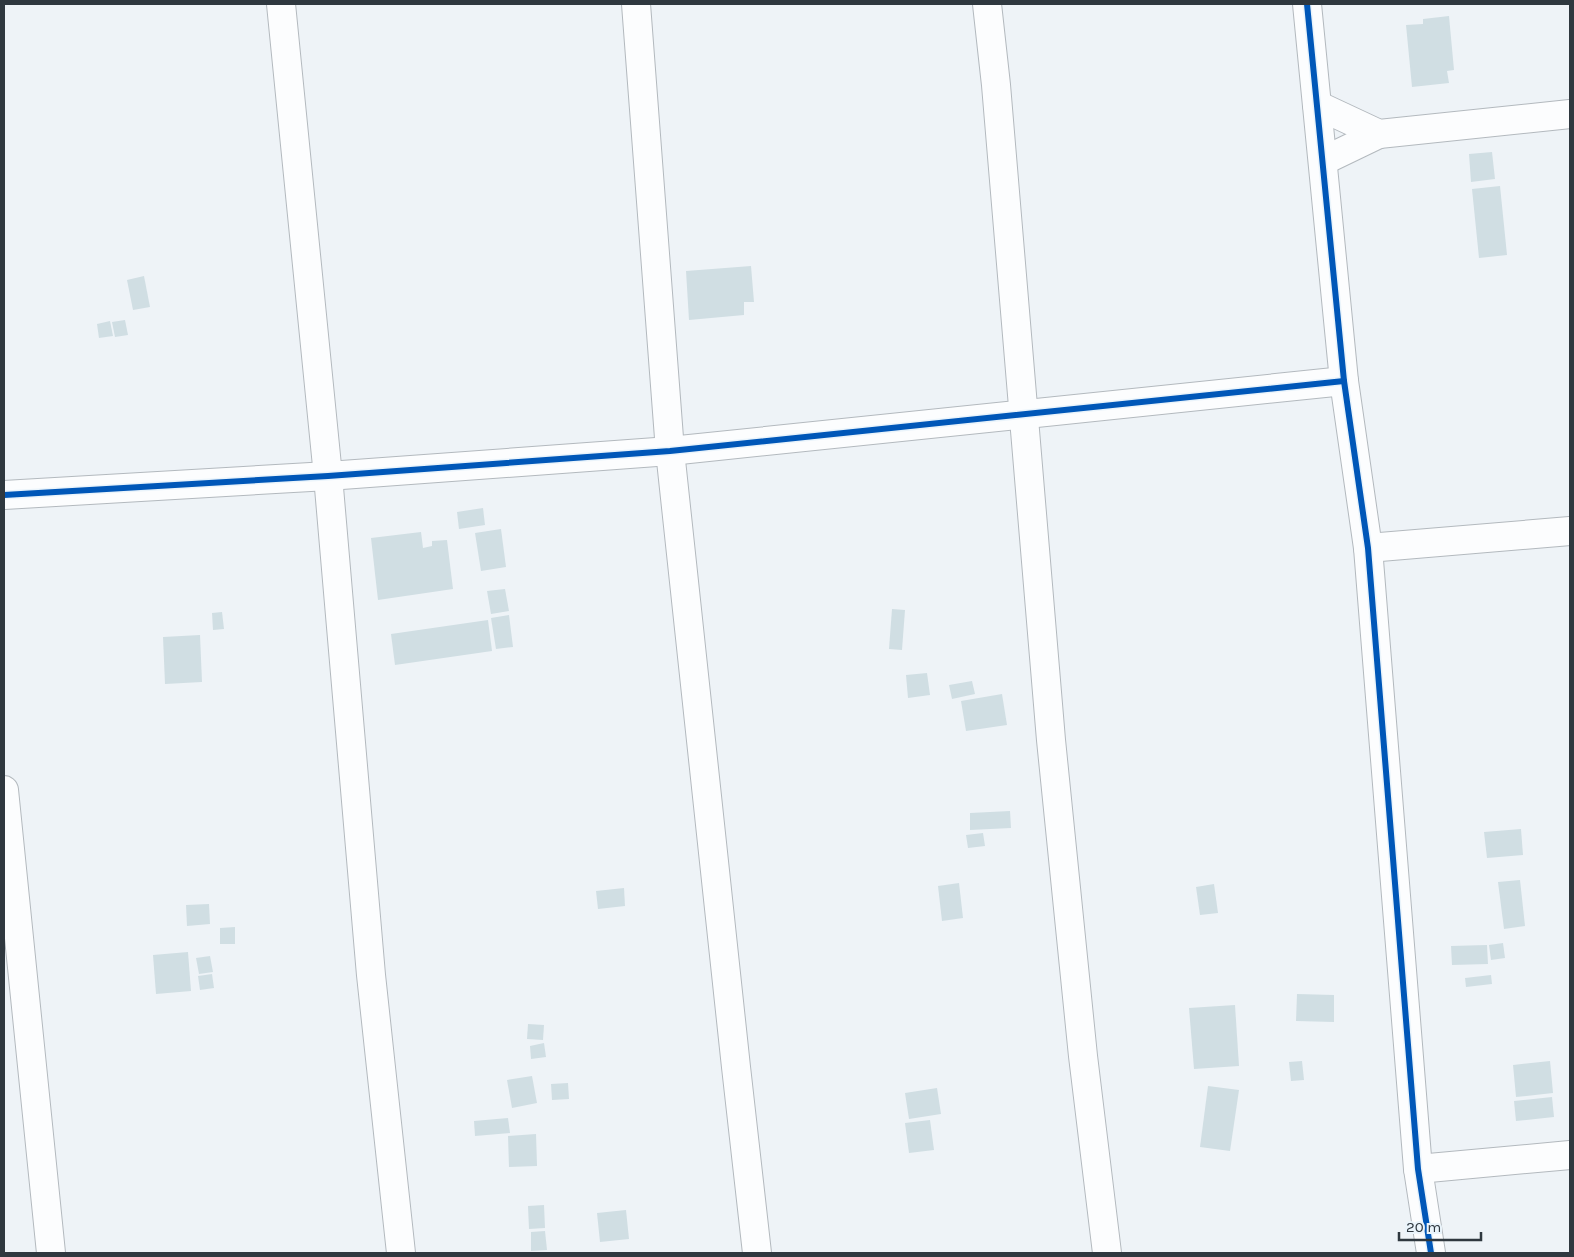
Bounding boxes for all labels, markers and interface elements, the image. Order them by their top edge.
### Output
scale bar [1399,1210,1482,1242]
text: 20 m [1406,1218,1441,1236]

